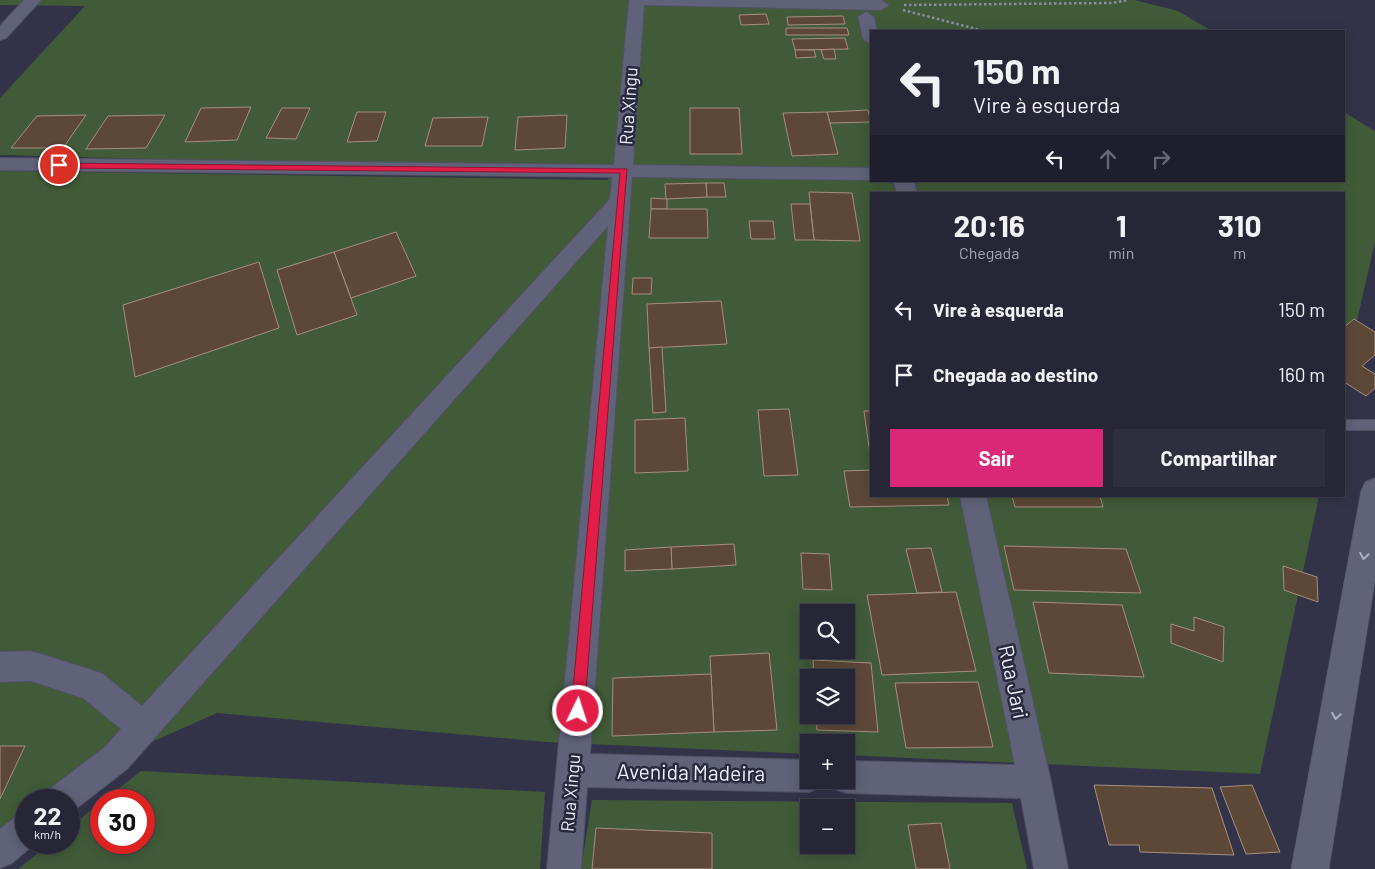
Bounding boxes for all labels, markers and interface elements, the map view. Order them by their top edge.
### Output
text: 150 m [973,49,1060,91]
icon: left [890,50,955,115]
street label: Rua Xingu [614,66,642,145]
text: Vire à esquerda [973,91,1120,117]
pin [38,144,80,186]
icon: left [1041,145,1069,173]
icon: ahead [1094,145,1122,173]
icon: right [1147,145,1175,173]
icon: arrive [45,151,73,179]
text: 20:16 [953,207,1025,243]
text: 1 [1116,207,1127,243]
text: 310 [1218,207,1262,243]
text: Chegada [959,243,1019,262]
text: min [1108,243,1134,262]
text: m [1233,243,1246,262]
icon: left [890,296,918,324]
text: Vire à esquerda [933,298,1064,321]
text: 150 m [1278,298,1325,321]
icon: arrive [890,361,918,389]
text: Chegada ao destino [933,363,1098,386]
text: 160 m [1278,363,1325,386]
button: Sair [890,429,1103,487]
button: Compartilhar [1113,429,1325,487]
one-way arrow [1359,552,1369,561]
map controls [800,604,855,854]
button: search [800,604,855,659]
street label: Rua Jari [994,642,1034,721]
button: layers [800,669,855,724]
position arrow [551,684,603,736]
one-way arrow [1332,712,1342,721]
button: + [800,734,855,789]
street label: Rua Xingu [556,753,584,833]
street label: Avenida Madeira [617,758,765,785]
speed limit sign: 30 [90,789,155,854]
button: − [800,799,855,854]
text: 22 [33,800,62,830]
text: km/h [34,827,61,841]

